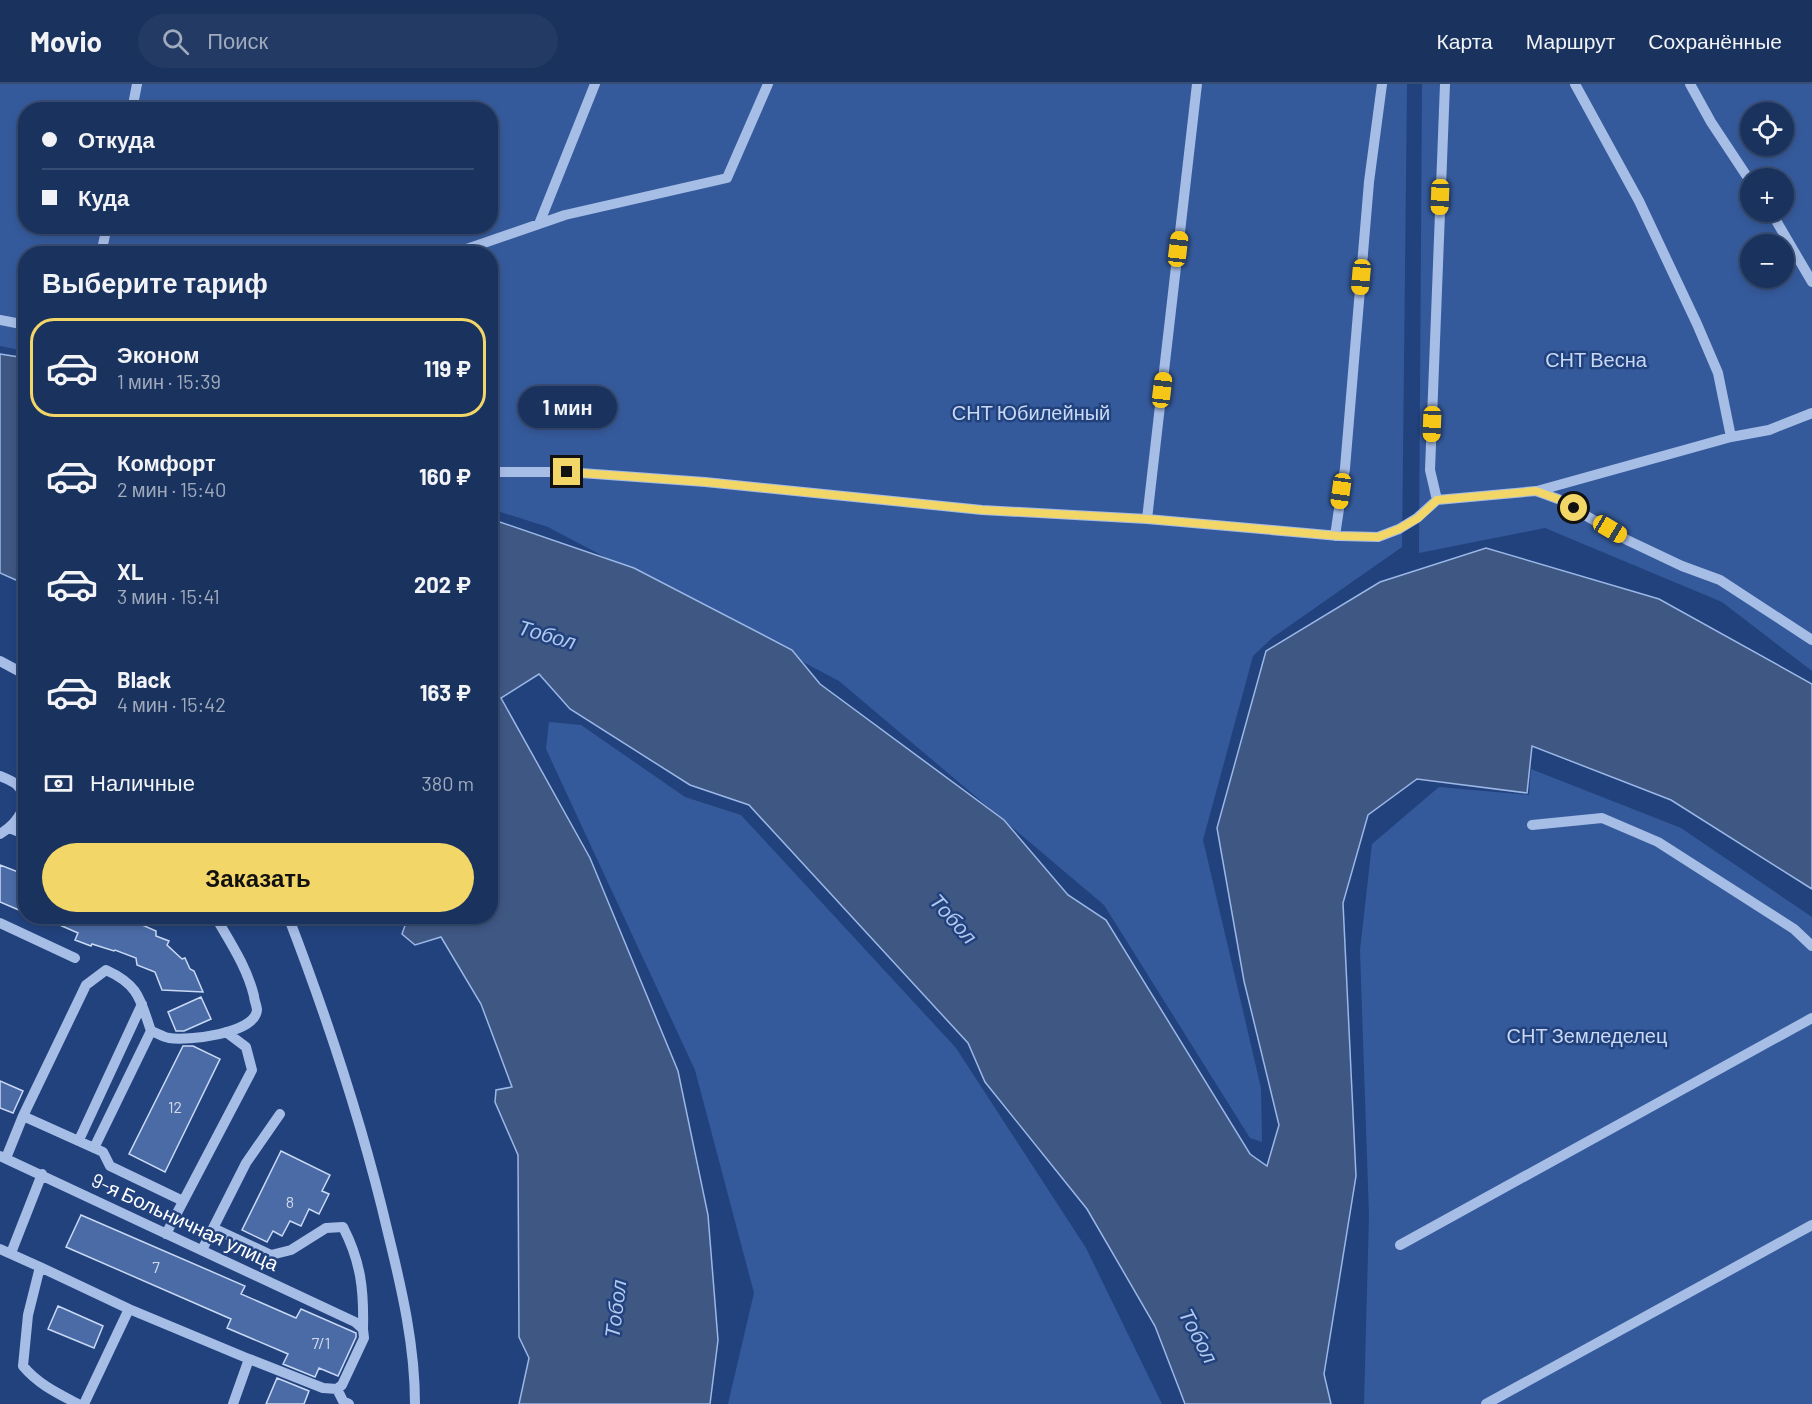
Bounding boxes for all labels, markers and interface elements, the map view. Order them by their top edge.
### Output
search box [138,14,558,68]
text: Movio [30,24,102,58]
icon: search [159,25,192,58]
text: Поиск [207,27,268,53]
text: Карта [1437,28,1493,53]
text: Маршрут [1526,28,1615,53]
text: Сохранённые [1648,28,1782,53]
map controls [1740,102,1794,288]
button: locate [1740,102,1794,156]
text: Откуда [78,126,155,152]
button: + [1740,168,1794,222]
car [1430,179,1450,215]
text: Куда [78,184,129,210]
car [1167,230,1189,268]
button: − [1740,234,1794,288]
car [1350,258,1372,296]
text: Выберите тариф [42,266,268,298]
icon: car [45,341,99,395]
text: Эконом [117,341,200,367]
park label: СНТ Весна [1545,347,1648,371]
text: 119 ₽ [424,355,471,381]
text: 1 мин · 15:39 [117,369,221,393]
car [1151,371,1173,409]
callout: 1 мин [518,385,616,427]
text: 1 мин [542,395,593,419]
park label: СНТ Юбилейный [952,400,1110,424]
car [1422,406,1442,442]
icon: car [45,449,99,503]
text: Комфорт [117,449,216,475]
route end [553,458,580,485]
text: 160 ₽ [419,463,471,489]
car [1330,472,1352,510]
text: 2 мин · 15:40 [117,477,226,501]
route start [1560,494,1587,521]
car [1590,512,1630,546]
icon: car [45,557,99,611]
text: XL [117,558,143,584]
text: 202 ₽ [414,571,471,597]
text: 3 мин · 15:41 [117,584,220,608]
water label: Тобол [516,613,579,654]
icon: car [45,665,99,719]
text: Black [117,666,171,692]
text: 163 ₽ [420,679,471,705]
text: 4 мин · 15:42 [117,692,226,716]
icon: cash [42,767,75,800]
text: Наличные [90,769,195,795]
text: 380 m [421,771,474,795]
button: Заказать [42,843,474,912]
water label: Тобол [925,888,983,948]
park label: СНТ Земледелец [1507,1023,1667,1047]
house number: 12 [168,1097,182,1116]
street label: 9-я Больничная улица [88,1167,284,1275]
house number: 8 [286,1192,294,1211]
house number: 7 [152,1257,160,1276]
water label: Тобол [599,1278,631,1339]
water label: Тобол [1175,1304,1224,1367]
house number: 7/1 [312,1333,330,1352]

